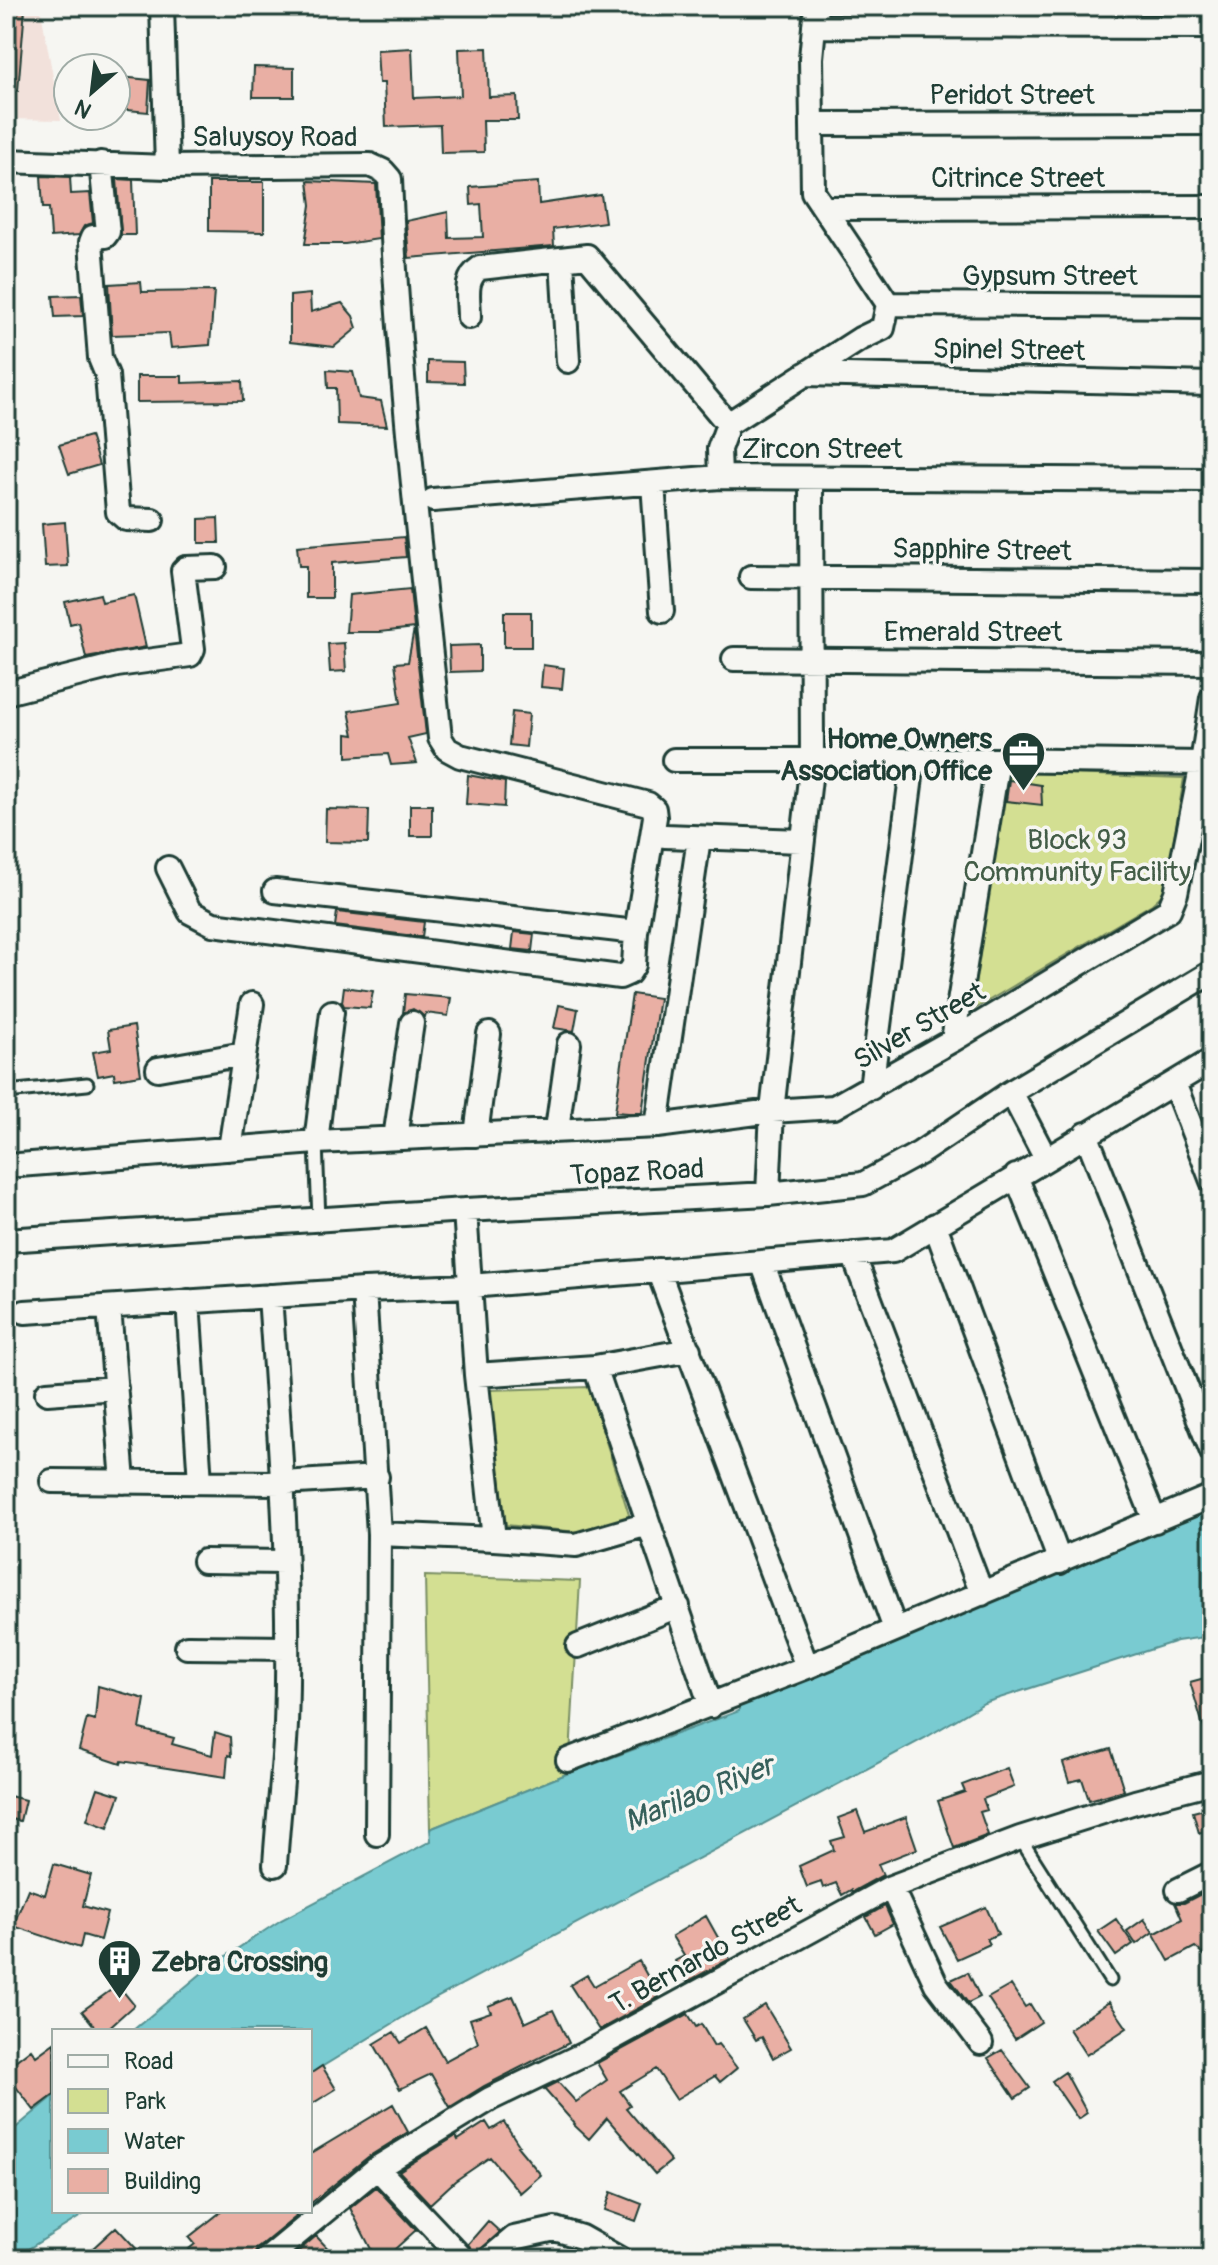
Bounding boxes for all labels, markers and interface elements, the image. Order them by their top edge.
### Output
north arrow [52,52,132,132]
street label: Peridot Street [929,78,1096,113]
text: N [70,93,96,125]
street label: Saluysoy Road [192,120,358,155]
street label: Citrince Street [931,161,1106,196]
street label: Gypsum Street [962,259,1139,294]
street label: Spinel Street [932,332,1086,369]
street label: Zircon Street [742,432,903,467]
street label: Sapphire Street [892,531,1073,570]
street label: Emerald Street [884,615,1063,650]
place label: Home Owners Association Office [780,722,993,789]
office icon: Home Owners Association Office [999,730,1047,793]
park label: Block 93 Community Facility [963,823,1191,890]
street label: Silver Street [848,974,993,1078]
street label: Topaz Road [569,1152,705,1193]
water label: Marilao River [619,1745,782,1840]
street label: T. Bernardo Street [604,1888,808,2022]
building icon: Zebra Crossing [96,1937,144,2000]
place label: Zebra Crossing [151,1945,328,1980]
legend [52,2029,312,2213]
text: Road [124,2047,174,2076]
text: Park [124,2087,166,2116]
text: Water [124,2127,185,2156]
text: Building [124,2167,201,2196]

